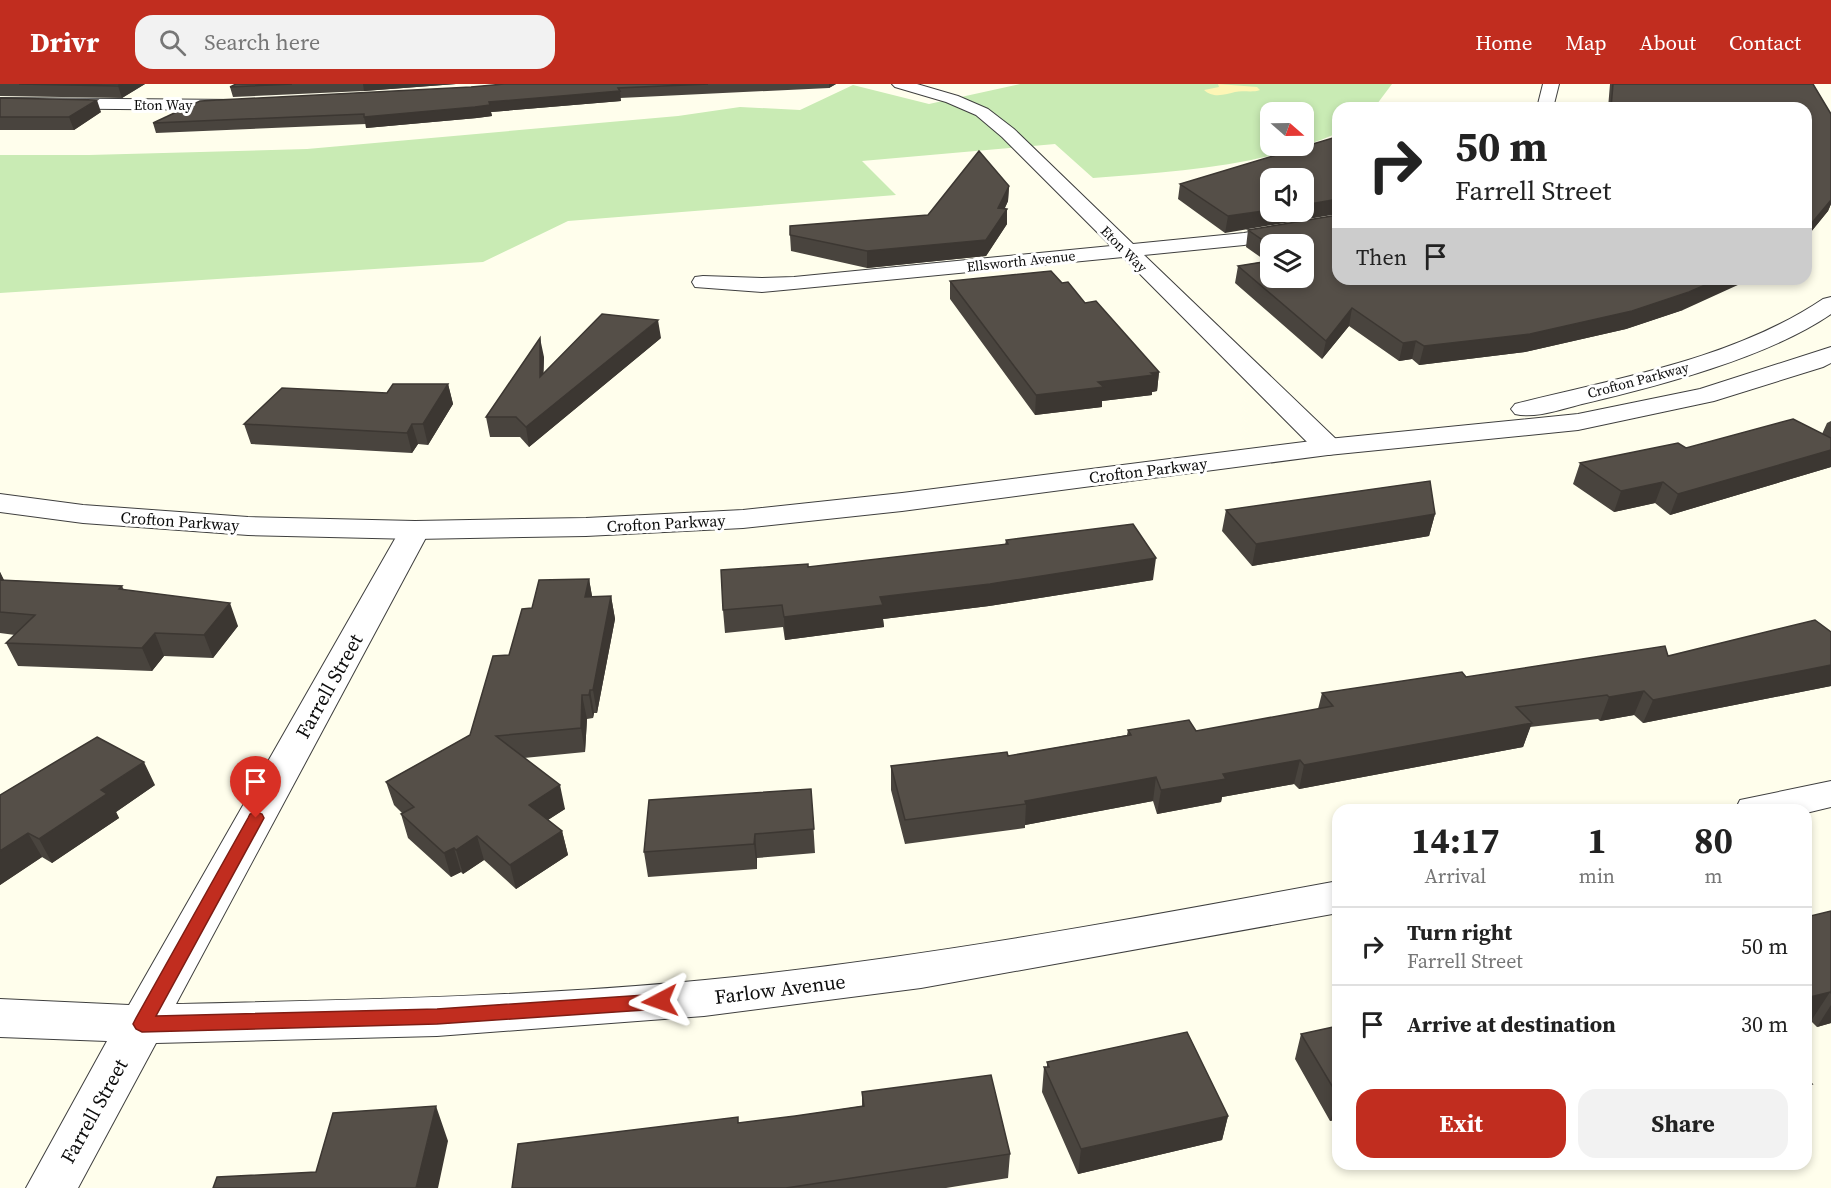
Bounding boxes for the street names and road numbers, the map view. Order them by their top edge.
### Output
street label: Eton Way [134,95,193,115]
street label: Eton Way [1096,221,1152,277]
street label: Ellsworth Avenue [966,245,1076,277]
street label: Crofton Parkway [1585,357,1692,403]
street label: Crofton Parkway [1088,452,1209,488]
street label: Crofton Parkway [120,506,241,536]
street label: Crofton Parkway [606,509,727,537]
street label: Farrell Street [289,628,370,743]
street label: Farlow Avenue [713,967,847,1011]
street label: Farrell Street [54,1053,135,1168]

